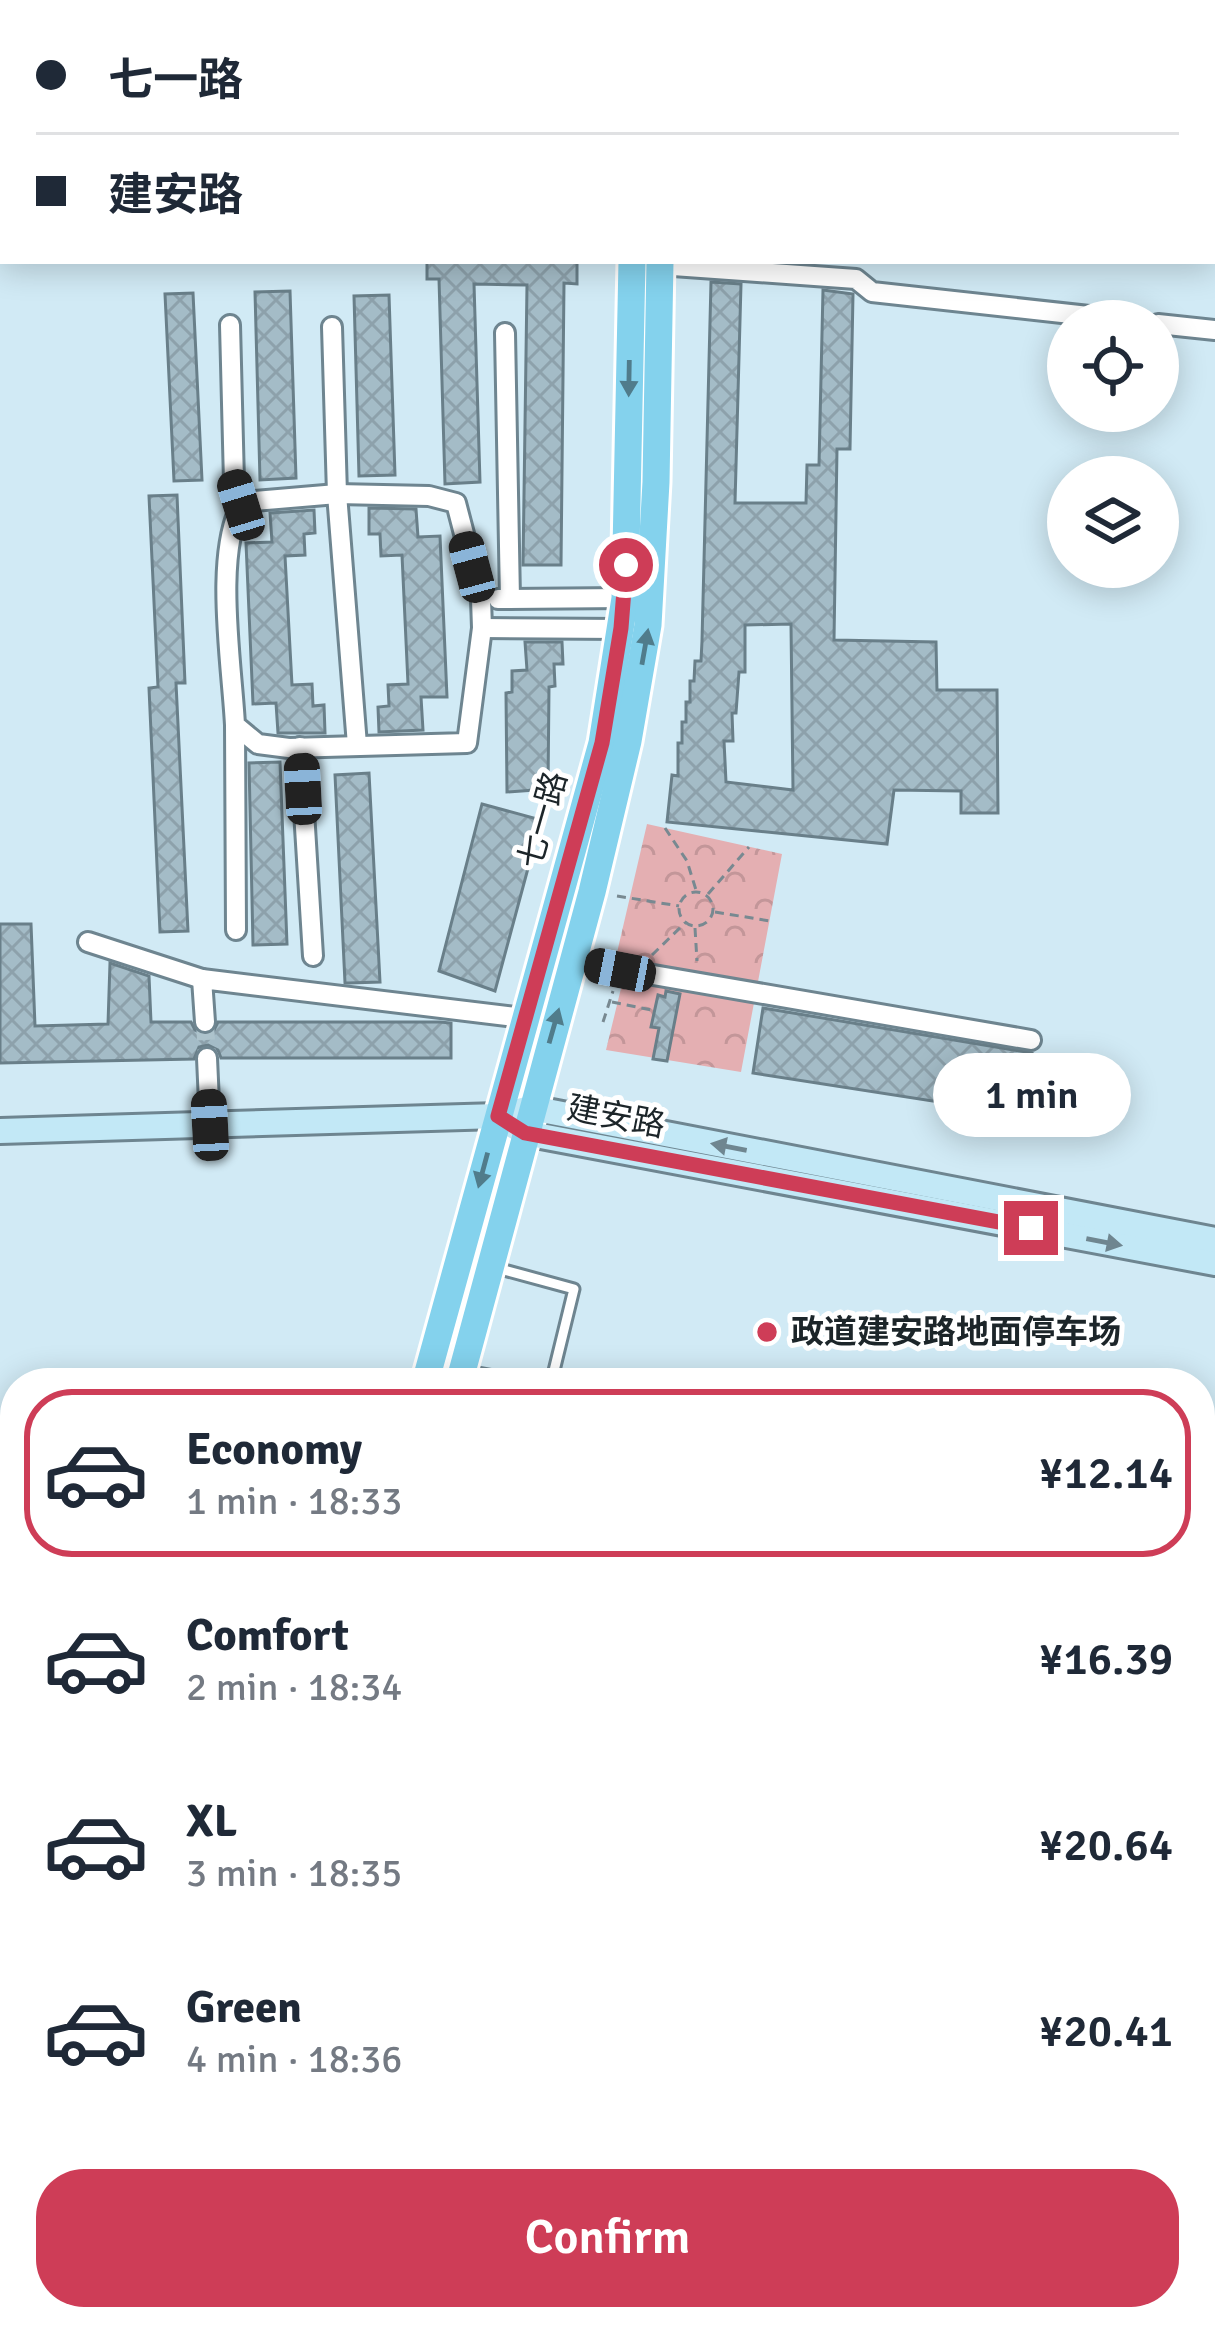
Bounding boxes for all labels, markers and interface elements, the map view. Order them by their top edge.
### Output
text: 七一路 [108,53,243,108]
text: 建安路 [108,168,243,223]
map controls [1047,300,1179,588]
button: locate [1047,300,1179,432]
one-way arrow [620,360,639,398]
button: layers [1047,456,1179,588]
car [213,465,269,545]
car [445,528,499,606]
route start [599,538,653,592]
one-way arrow [636,628,654,666]
car [283,752,323,826]
street label: 七一路 [510,767,576,873]
car [581,945,659,995]
one-way arrow [545,1008,564,1045]
callout: 1 min [932,1054,1130,1138]
text: 1 min [985,1071,1079,1119]
street label: 建安路 [563,1087,669,1147]
car [190,1088,230,1162]
one-way arrow [709,1137,747,1156]
one-way arrow [473,1152,492,1189]
route end [1004,1201,1058,1255]
one-way arrow [1085,1233,1123,1252]
place label: 政道建安路地面停车场 [791,1312,1121,1353]
marker: 政道建安路地面停车场 [754,1319,780,1345]
icon: car [42,1419,150,1527]
text: Economy [186,1422,362,1477]
text: ¥12.14 [1039,1446,1173,1501]
text: 1 min · 18:33 [186,1477,402,1525]
icon: car [42,1605,150,1713]
text: Comfort [186,1608,349,1663]
text: ¥16.39 [1039,1632,1173,1687]
text: 2 min · 18:34 [186,1663,402,1711]
icon: car [42,1791,150,1899]
text: XL [186,1794,237,1849]
text: ¥20.64 [1039,1818,1173,1873]
text: 3 min · 18:35 [186,1849,402,1897]
icon: car [42,1977,150,2085]
text: Green [186,1980,302,2035]
text: ¥20.41 [1039,2004,1173,2059]
text: 4 min · 18:36 [186,2035,402,2083]
button: Confirm [36,2169,1179,2307]

